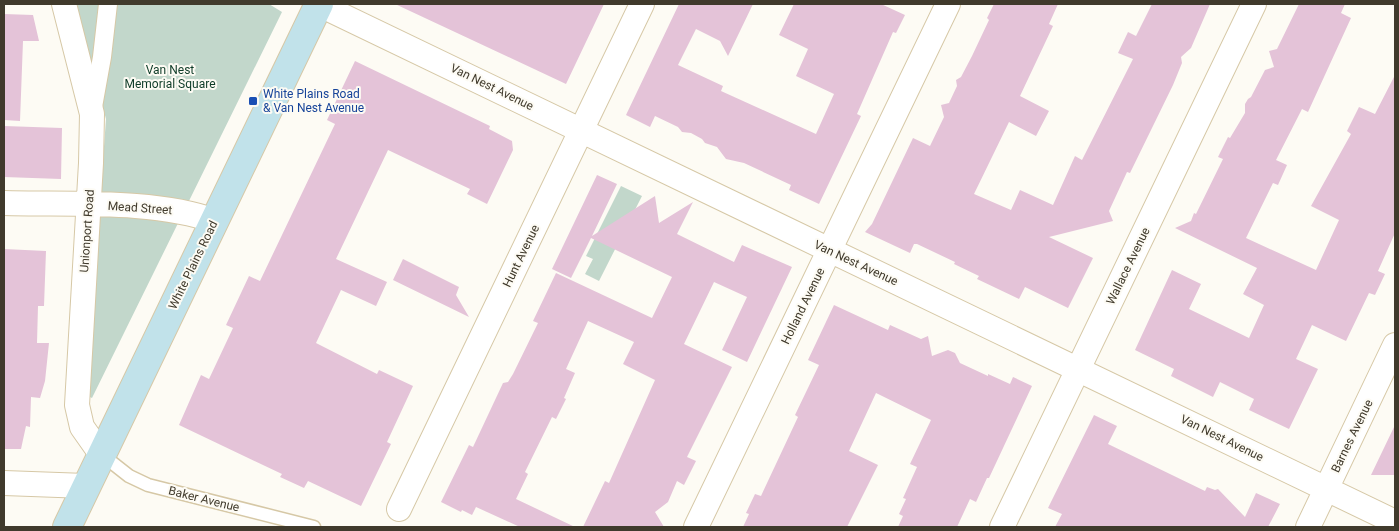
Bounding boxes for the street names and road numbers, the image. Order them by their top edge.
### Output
street label: Van Nest Avenue [448,61,536,113]
street label: Unionport Road [77,189,97,273]
street label: Mead Street [107,199,173,217]
street label: White Plains Road [166,218,220,312]
street label: Hunt Avenue [500,222,542,290]
street label: Wallace Avenue [1103,225,1153,307]
street label: Van Nest Avenue [812,237,900,289]
street label: Holland Avenue [778,265,828,347]
street label: Barnes Avenue [1328,397,1376,475]
street label: Van Nest Avenue [1178,412,1266,464]
street label: Baker Avenue [167,483,241,515]

